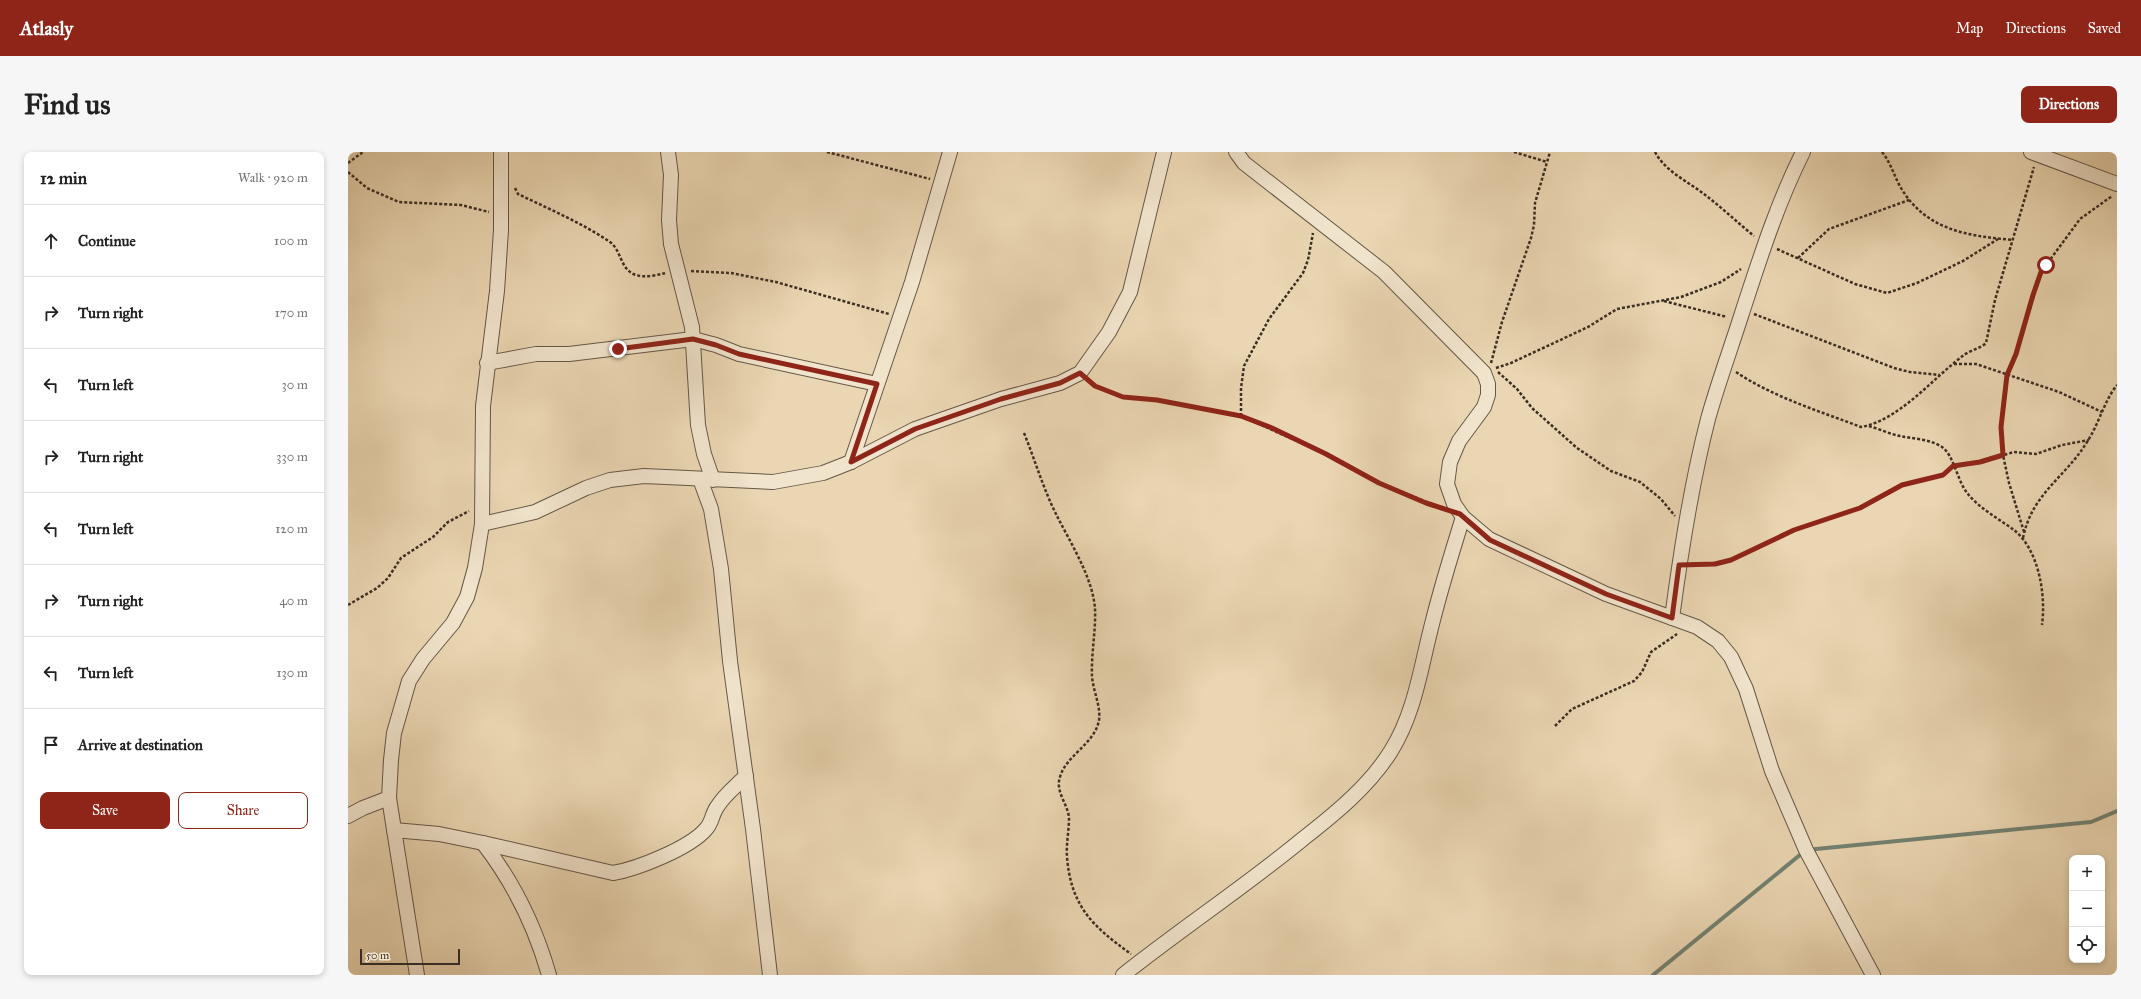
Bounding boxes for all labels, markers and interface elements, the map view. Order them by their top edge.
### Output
text: Atlasly [20,17,73,40]
text: Map [1956,20,1983,37]
text: Directions [2005,20,2066,37]
text: Saved [2088,20,2121,37]
button: Directions [2021,86,2117,123]
text: Find us [24,87,110,122]
text: 12 min [40,168,87,189]
text: Walk · 920 m [238,170,308,186]
icon: ahead [40,230,62,252]
text: Continue [78,232,136,250]
text: 100 m [274,233,308,249]
route start [2037,256,2055,274]
icon: right [40,302,62,324]
text: Turn right [78,304,143,322]
text: 170 m [275,305,308,321]
route end [609,340,627,358]
icon: left [40,374,62,396]
text: Turn left [78,376,134,394]
text: 30 m [282,377,308,393]
icon: right [40,446,62,468]
text: Turn right [78,448,143,466]
text: 330 m [276,449,308,465]
icon: left [40,518,62,540]
text: Turn left [78,520,134,538]
text: 120 m [275,521,308,537]
icon: right [40,590,62,612]
text: Turn right [78,592,143,610]
text: 40 m [279,593,308,609]
icon: left [40,662,62,684]
text: Turn left [78,664,134,682]
text: 130 m [276,665,308,681]
icon: arrive [40,734,62,756]
text: Arrive at destination [78,736,203,754]
button: Save [40,792,170,829]
button: Share [178,792,308,829]
map controls [2069,855,2105,963]
button: + [2069,855,2105,891]
button: − [2069,891,2105,927]
button: locate [2069,927,2105,963]
scale bar [360,947,460,966]
text: 50 m [366,949,389,962]

